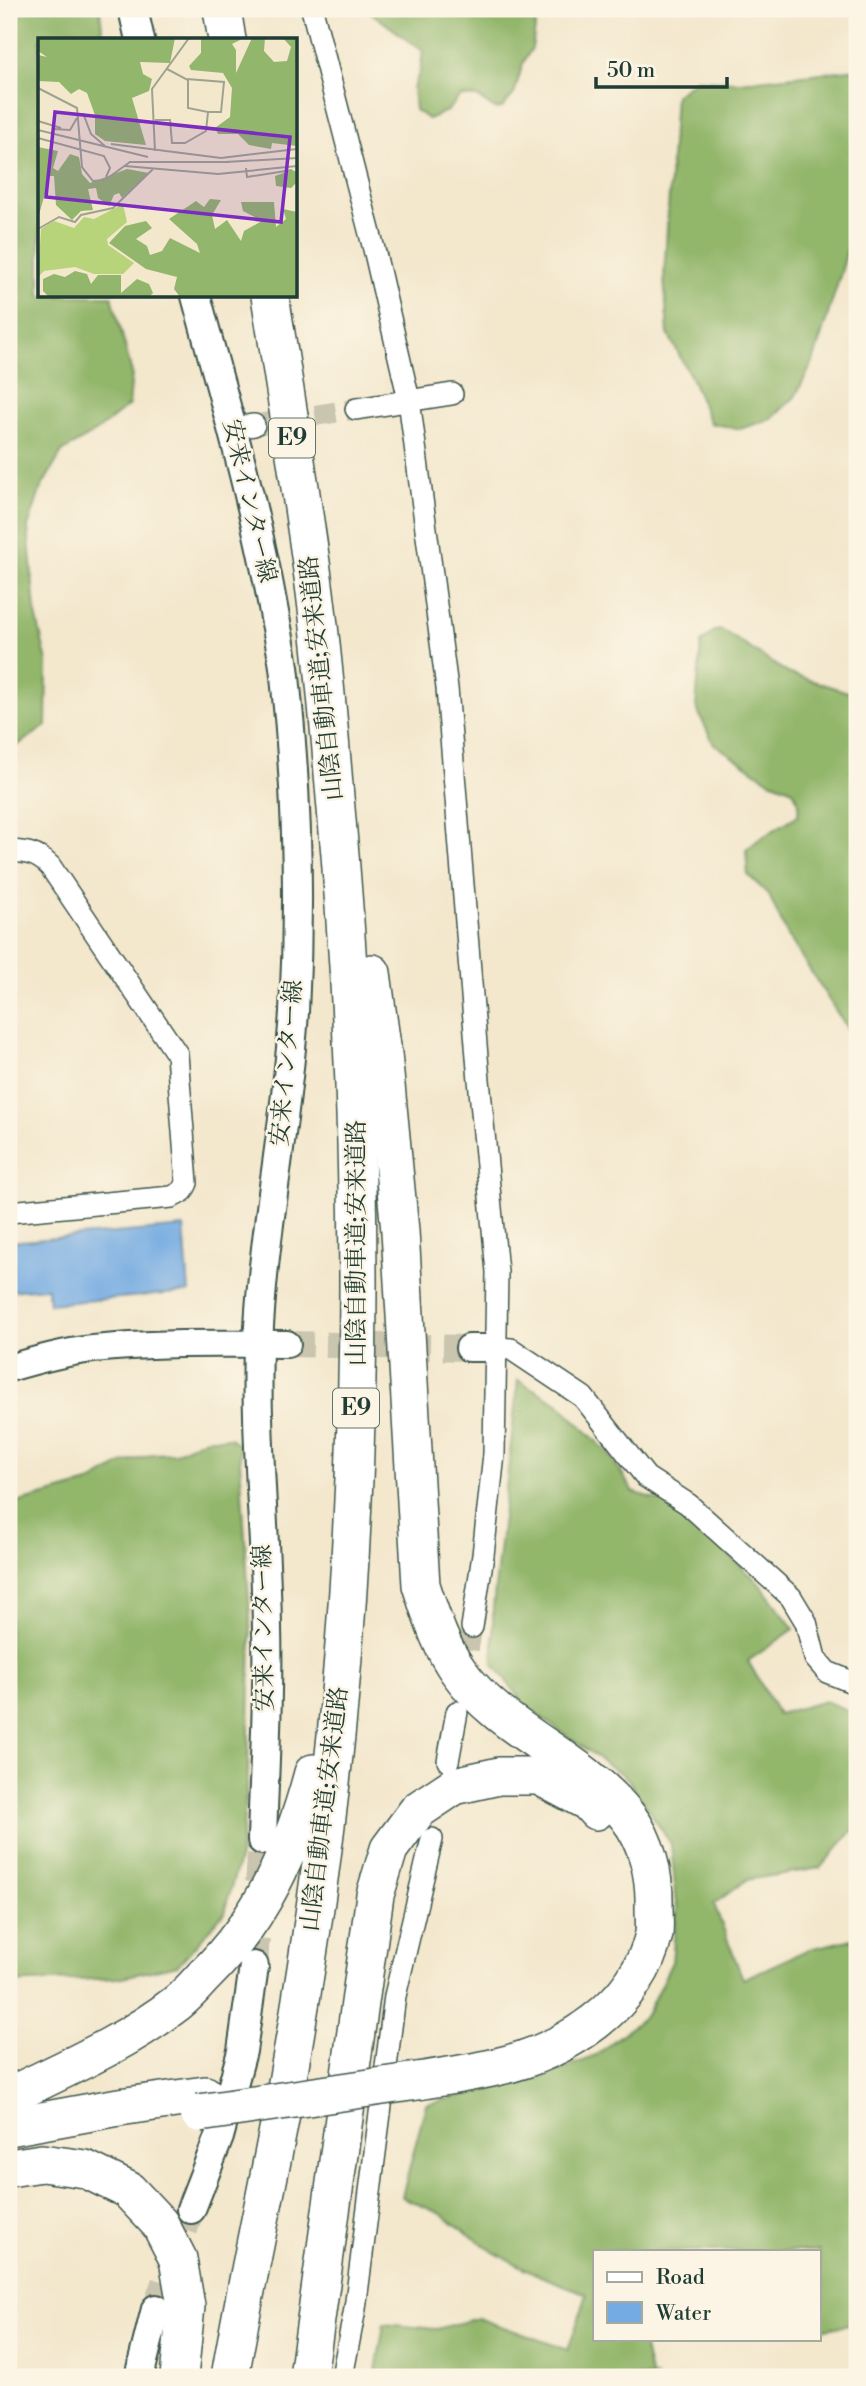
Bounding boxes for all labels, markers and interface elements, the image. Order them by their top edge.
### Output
inset map [38,38,298,298]
scale bar [596,46,728,90]
text: 50 m [607,58,655,84]
street label: 安来インター線 [216,416,282,586]
road number: E9 [269,418,315,458]
street label: 山陰自動車道;安来道路 [294,554,350,802]
street label: 安来インター線 [265,978,309,1148]
street label: 山陰自動車道;安来道路 [342,1120,372,1366]
road number: E9 [333,1388,379,1428]
street label: 安来インター線 [248,1544,280,1712]
street label: 山陰自動車道;安来道路 [295,1685,355,1933]
legend [593,2250,820,2340]
text: Road [656,2265,705,2291]
text: Water [655,2301,711,2327]

